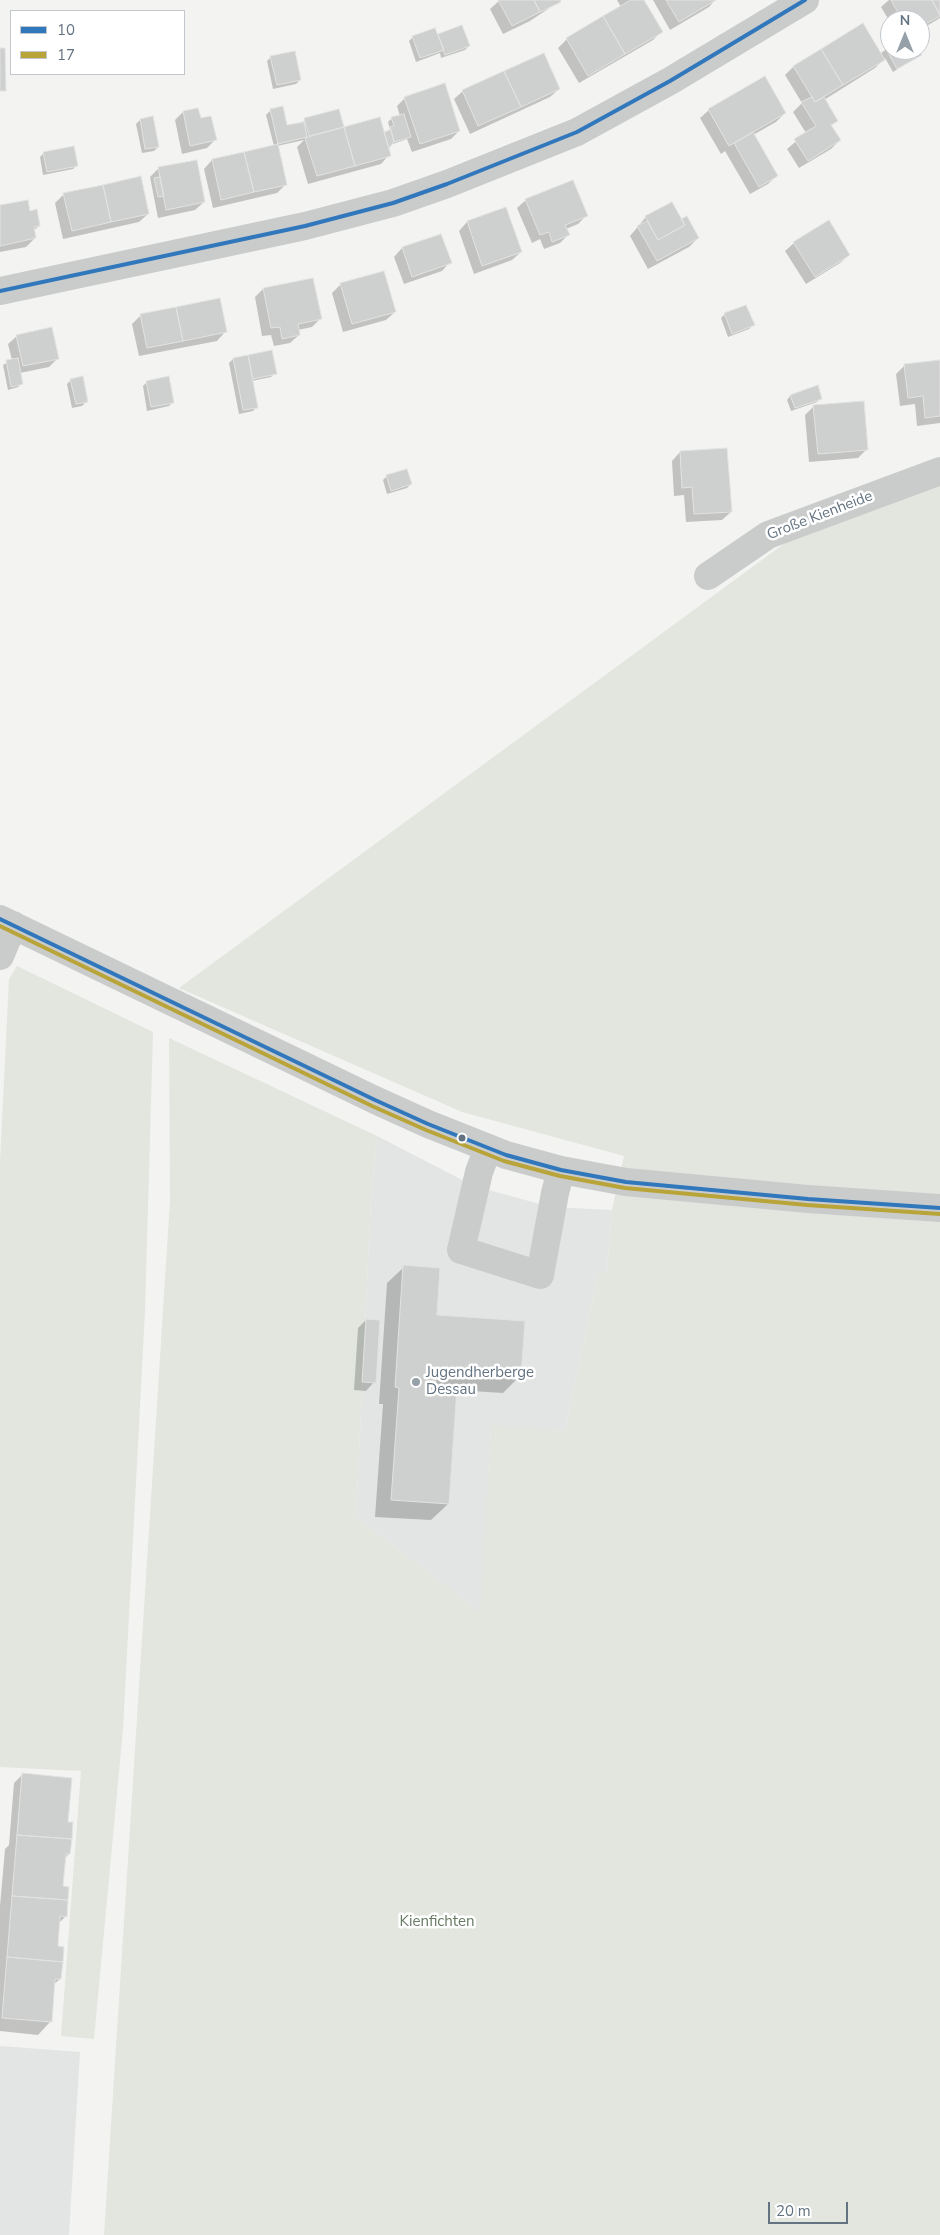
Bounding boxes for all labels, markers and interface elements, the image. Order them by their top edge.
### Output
legend [10,10,185,75]
north arrow [880,10,930,60]
text: N [900,11,910,30]
text: 10 [57,20,75,40]
text: 17 [57,45,75,65]
street label: Große Kienheide [765,488,875,544]
unlabelled marker [457,1133,467,1143]
place label: Jugendherberge Dessau [426,1364,534,1399]
marker: Jugendherberge Dessau [410,1376,422,1388]
park label: Kienfichten [400,1913,474,1931]
scale bar [770,2192,850,2224]
text: 20 m [776,2201,811,2221]

